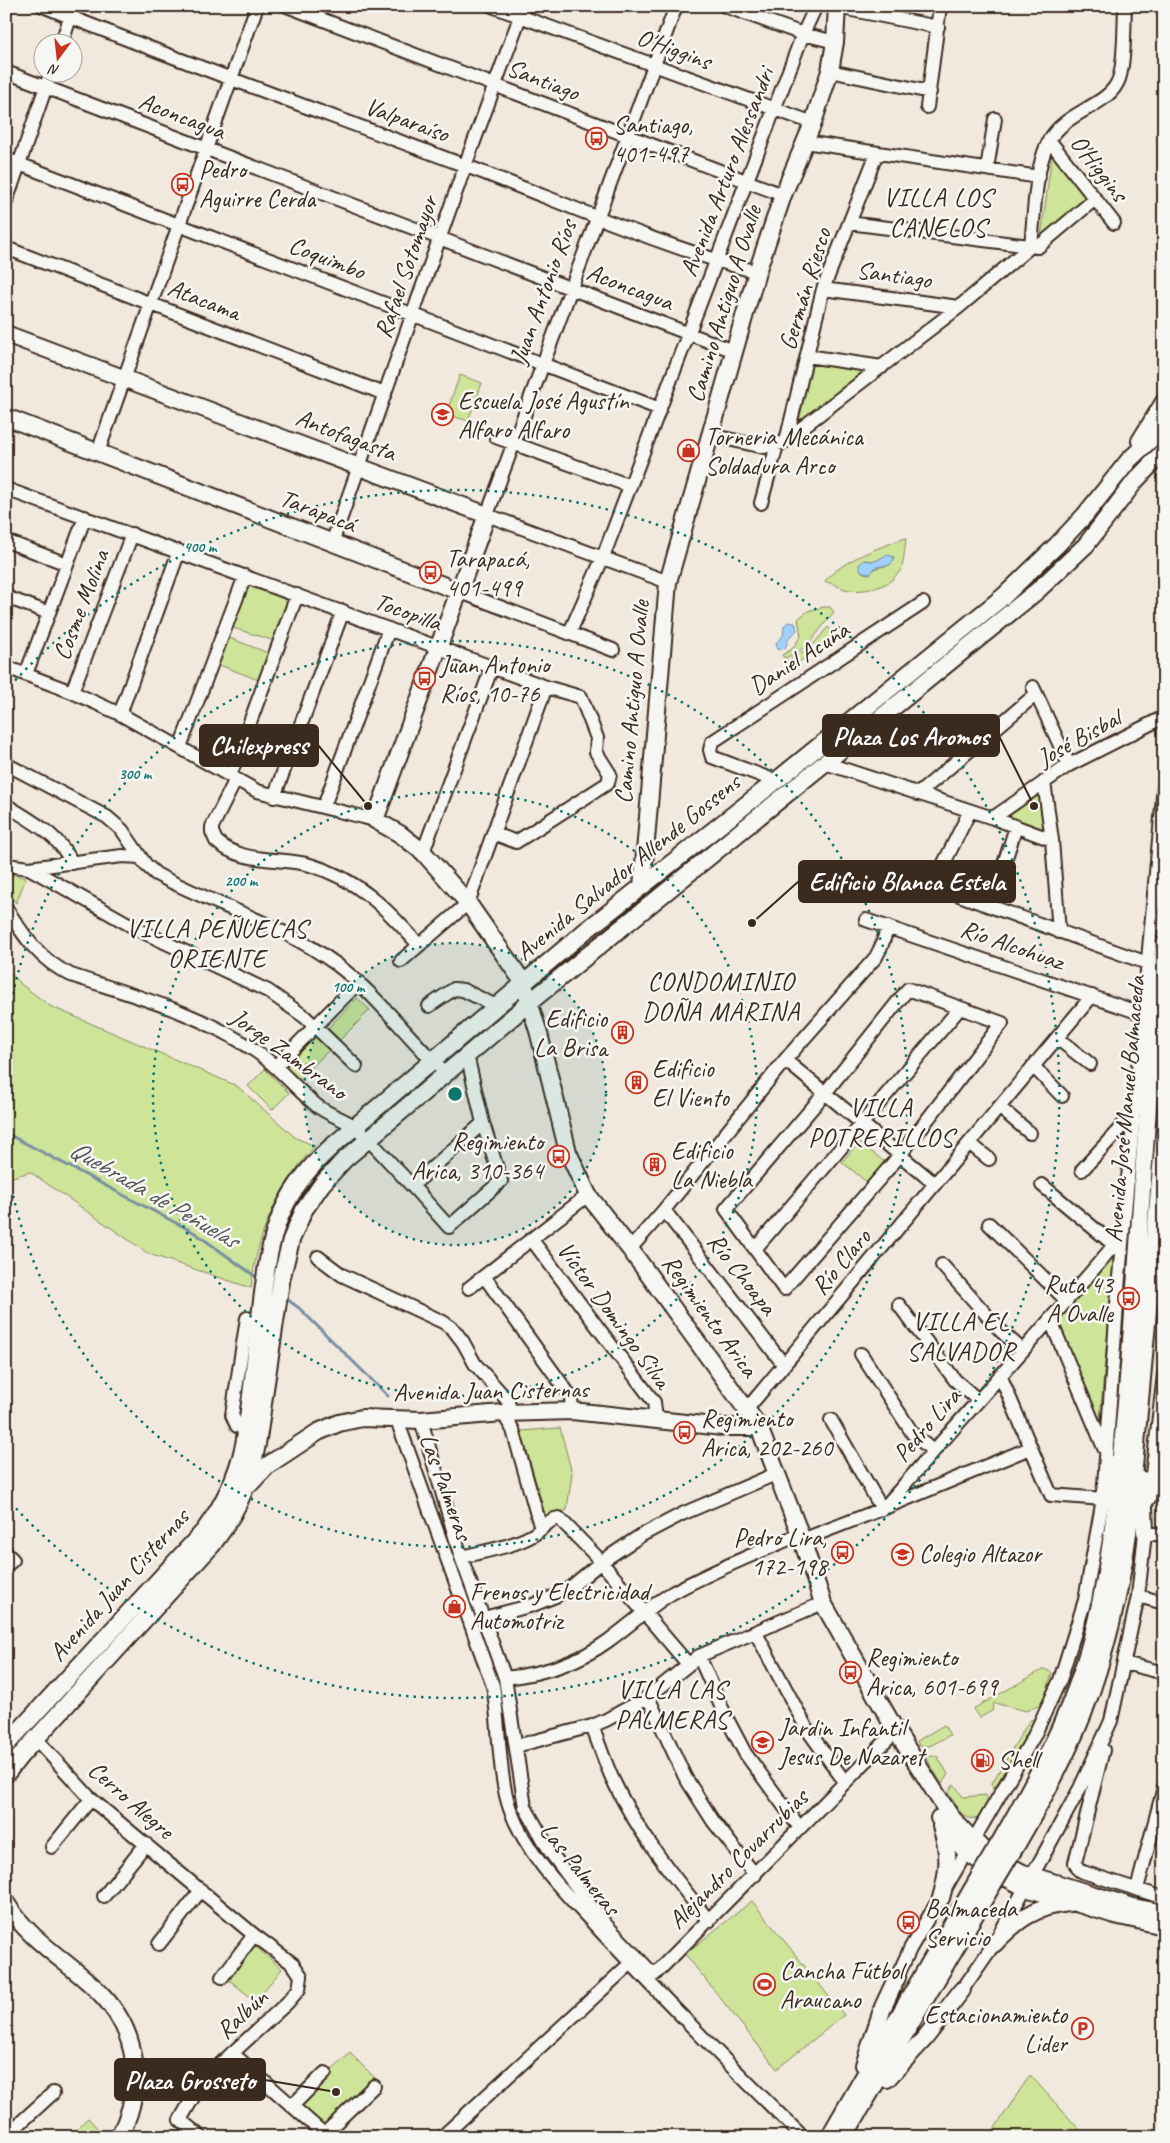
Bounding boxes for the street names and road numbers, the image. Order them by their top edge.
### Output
street label: O'Higgins [633,21,718,78]
street label: Santiago [502,52,585,109]
street label: Avenida Arturo Alessandri [672,60,783,281]
street label: Aconcagua [134,85,232,148]
street label: Valparaíso [361,90,454,150]
street label: O'Higgins [1063,128,1137,210]
street label: Rafael Sotomayor [367,190,446,342]
street label: Camino Antiguo A Ovalle [679,200,770,406]
street label: Juan Antonio Ríos [502,213,585,369]
street label: Germán Riesco [771,223,839,354]
street label: Coquimbo [284,229,371,288]
street label: Santiago [855,254,935,296]
street label: Aconcagua [582,256,680,319]
street label: Atacama [163,272,247,329]
street label: Antofagasta [291,401,403,469]
street label: Tarapacá [275,482,363,541]
street label: Cosme Molina [45,543,117,665]
street label: Tocopilla [370,585,448,640]
street label: Camino Antiguo A Ovalle [607,597,657,805]
street label: Daniel Acuña [743,613,857,702]
street label: José Bisbal [1031,700,1131,774]
street label: Avenida Salvador Allende Gossens [509,765,749,968]
street label: Río Alcohuaz [956,912,1071,979]
street label: Avenida José Manuel Balmaceda [1097,972,1153,1244]
street label: Jorge Zambrano [224,1000,356,1109]
street label: Río Claro [804,1221,879,1302]
street label: Río Choapa [700,1226,785,1323]
street label: Víctor Domingo Silva [550,1235,680,1397]
street label: Regimiento Arica [655,1248,766,1385]
street label: Avenida Juan Cisternas [393,1373,591,1409]
street label: Pedro Lira [886,1380,969,1469]
street label: Las Palmeras [412,1429,481,1547]
street label: Avenida Juan Cisternas [42,1500,198,1668]
street label: Cerro Alegre [81,1754,182,1847]
street label: Alejandro Covarrubias [661,1780,817,1936]
street label: Las Palmeras [533,1816,629,1924]
street label: Ralbún [209,1981,275,2046]

